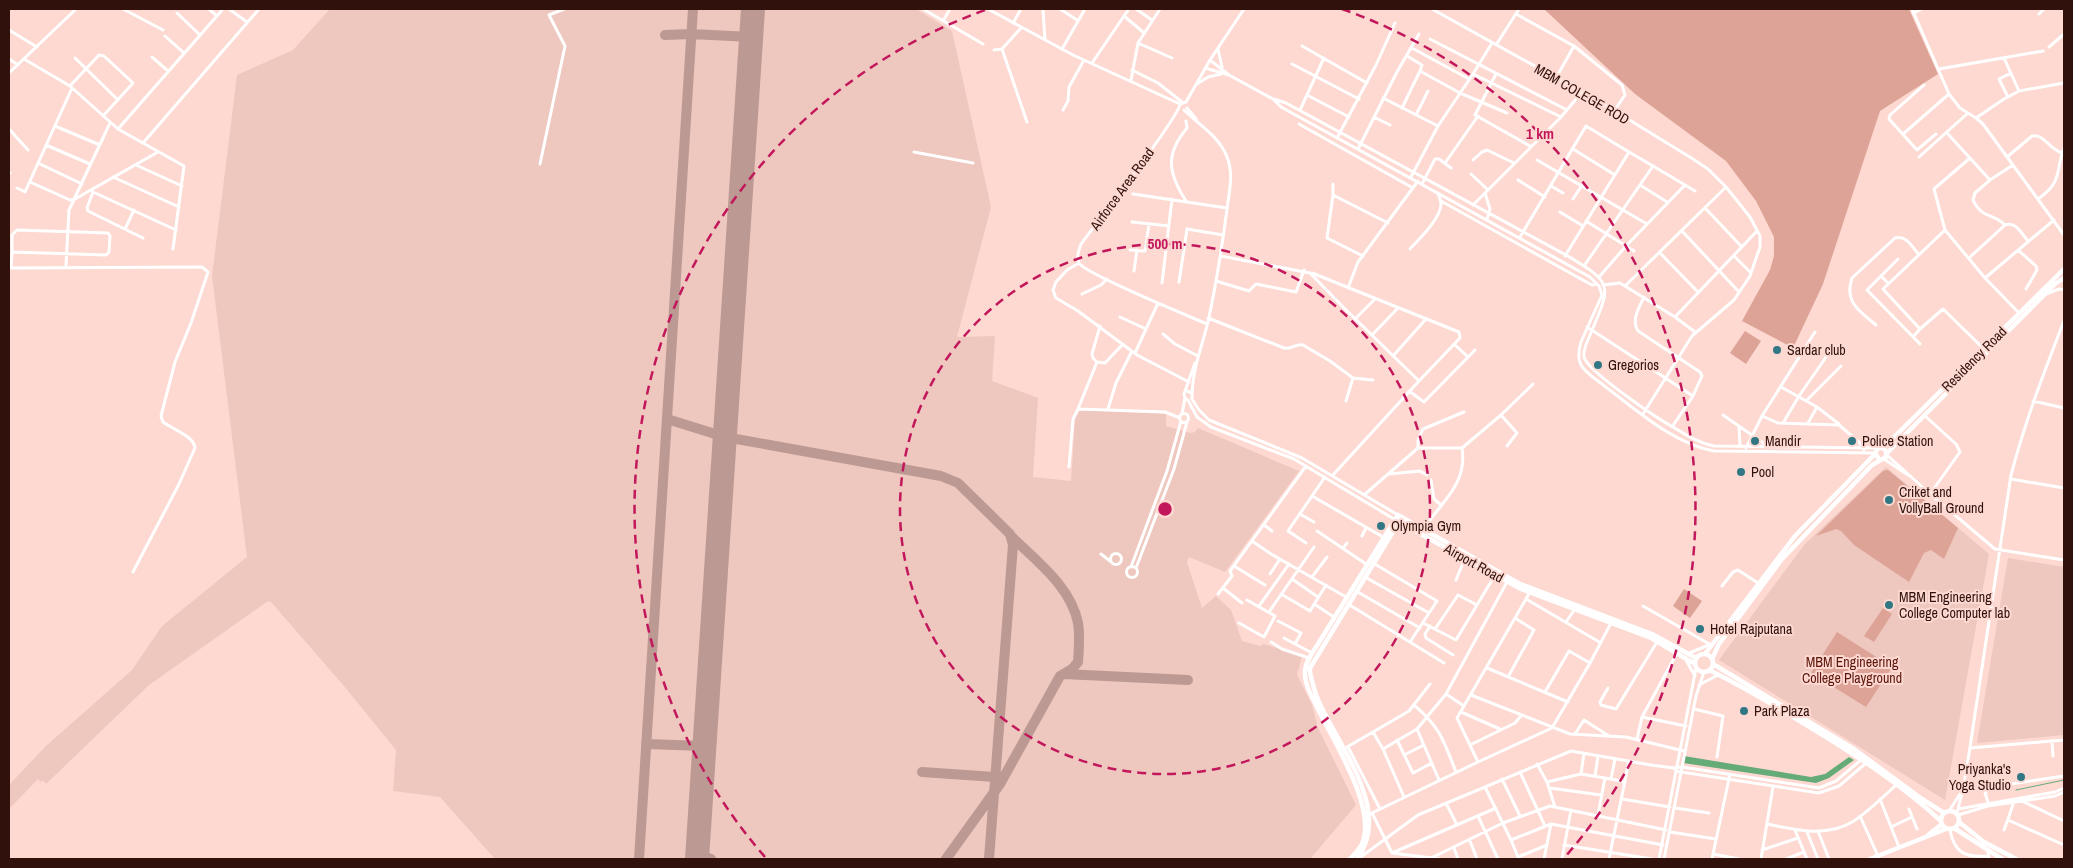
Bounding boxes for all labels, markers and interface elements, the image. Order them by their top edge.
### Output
street label: MBM COLEGE ROD [1531,60,1633,128]
text: 1 km [1526,123,1554,144]
street label: Airforce Area Road [1085,144,1158,235]
text: 500 m [1148,233,1182,254]
street label: Residency Road [1938,323,2010,395]
place label: Sardar club [1787,341,1846,359]
marker: Sardar club [1771,344,1783,356]
place label: Gregorios [1608,356,1659,374]
marker: Gregorios [1592,359,1604,371]
place label: Mandir [1765,432,1801,450]
place label: Police Station [1862,432,1933,450]
marker: Mandir [1749,435,1761,447]
marker: Police Station [1846,435,1858,447]
place label: Pool [1751,463,1774,481]
marker: Pool [1735,466,1747,478]
place label: Criket and VollyBall Ground [1899,483,1984,517]
marker: Criket and VollyBall Ground [1883,494,1895,506]
centre of rings [1156,500,1174,518]
place label: Olympia Gym [1391,517,1461,535]
marker: Olympia Gym [1375,520,1387,532]
street label: Airport Road [1440,539,1507,587]
place label: MBM Engineering College Computer lab [1899,588,2010,622]
marker: MBM Engineering College Computer lab [1883,599,1895,611]
place label: Hotel Rajputana [1710,620,1793,638]
marker: Hotel Rajputana [1694,623,1706,635]
park label: MBM Engineering College Playground [1802,653,1902,687]
place label: Park Plaza [1754,702,1810,720]
marker: Park Plaza [1738,705,1750,717]
place label: Priyanka's Yoga Studio [1949,760,2011,794]
marker: Priyanka's Yoga Studio [2015,771,2027,783]

